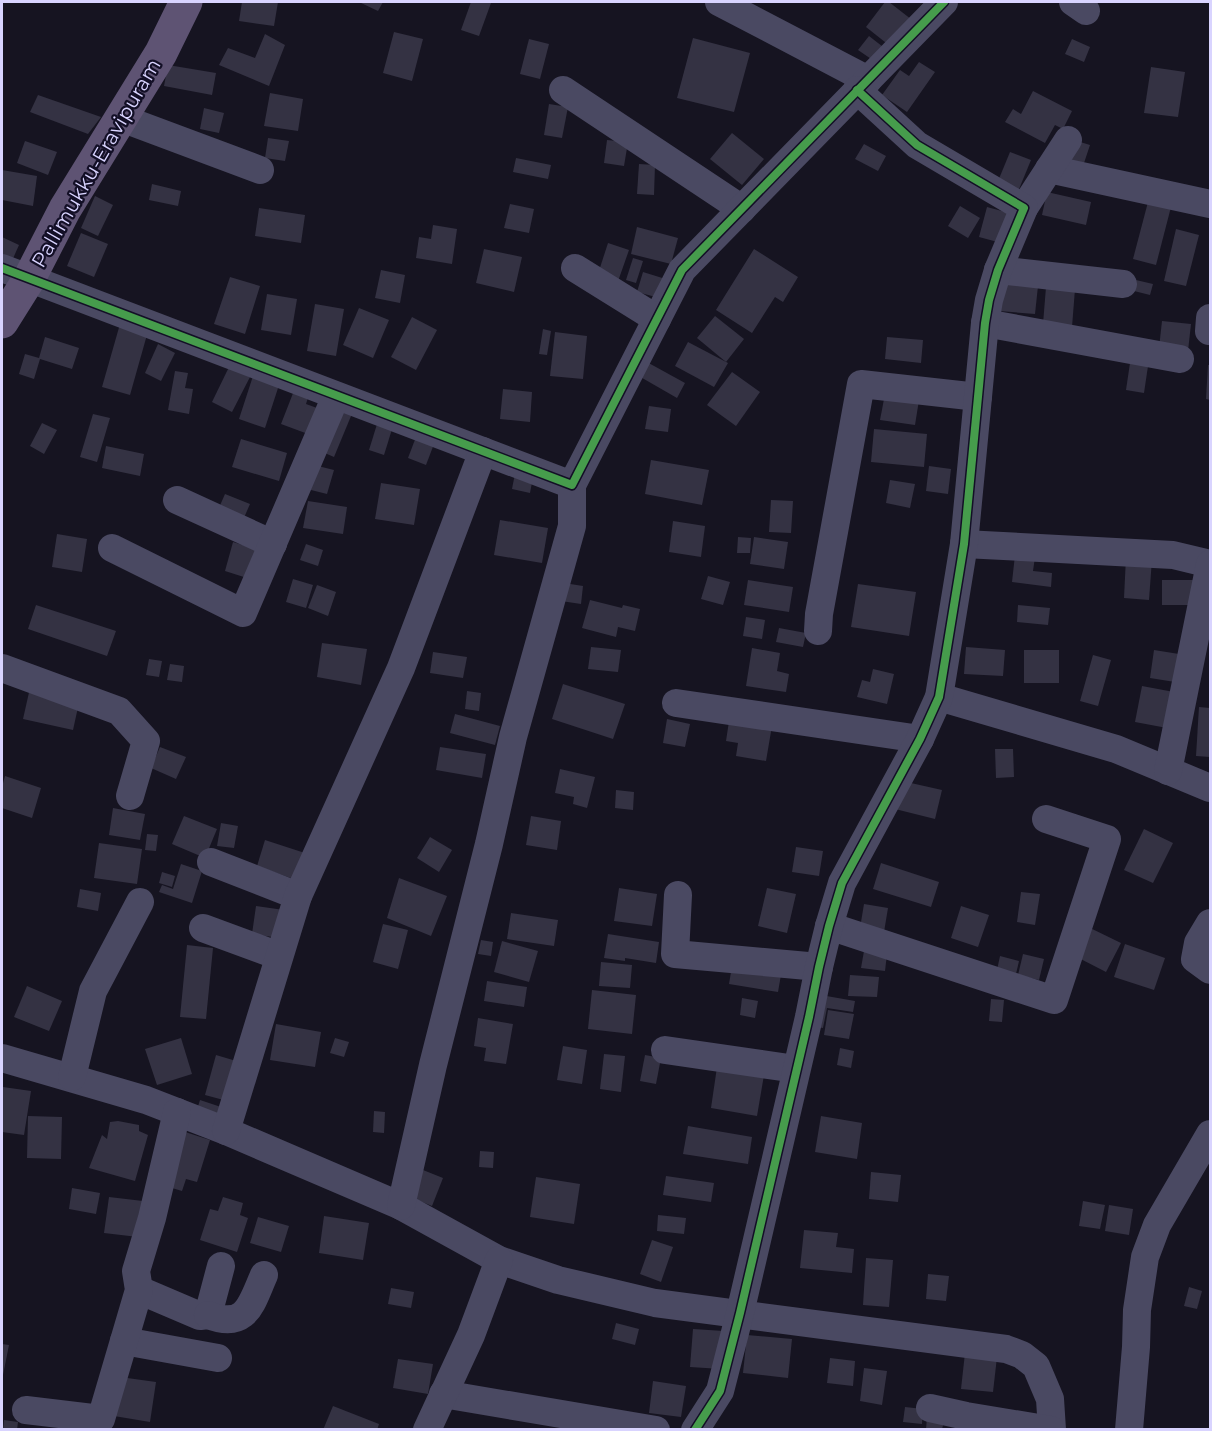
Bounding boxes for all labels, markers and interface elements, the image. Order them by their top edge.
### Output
street label: Pallimukku-Eravipuram [26,54,166,272]

